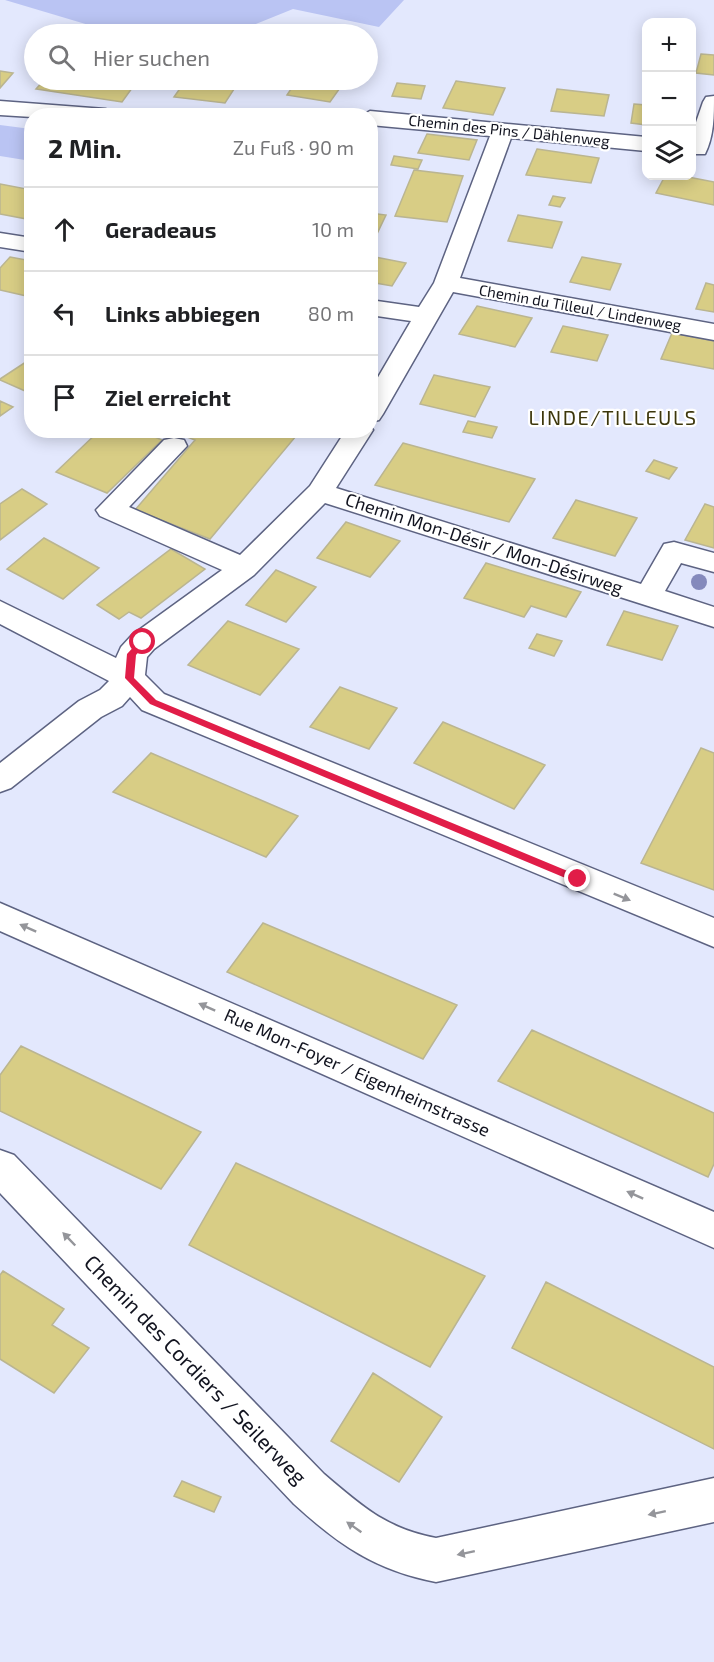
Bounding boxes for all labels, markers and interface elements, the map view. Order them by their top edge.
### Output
map controls [642,18,696,180]
button: + [642,18,696,72]
search box [24,24,378,90]
icon: search [45,41,78,74]
text: Hier suchen [93,44,210,70]
button: − [642,72,696,126]
street label: Chemin des Pins / Dählenweg [408,110,611,150]
button: layers [642,126,696,180]
text: 2 Min. [48,132,122,163]
text: Zu Fuß · 90 m [233,135,354,159]
icon: ahead [48,213,81,246]
text: Geradeaus [105,216,216,242]
text: 10 m [312,217,354,241]
street label: Chemin du Tilleul / Lindenweg [478,280,683,334]
icon: left [48,297,81,330]
text: Links abbiegen [105,300,260,326]
text: 80 m [308,301,354,325]
icon: arrive [48,381,81,414]
text: Ziel erreicht [105,384,231,410]
district label: LINDE/TILLEULS [529,405,697,429]
street label: Chemin Mon-Désir / Mon-Désirweg [343,488,626,598]
route start [129,628,155,654]
route end [564,865,590,891]
one-way arrow [614,892,632,902]
one-way arrow [19,923,37,933]
one-way arrow [198,1002,215,1011]
street label: Rue Mon-Foyer / Eigenheimstrasse [221,1003,494,1141]
one-way arrow [626,1190,644,1200]
one-way arrow [62,1232,76,1247]
street label: Chemin des Cordiers / Seilerweg [80,1249,313,1489]
one-way arrow [648,1508,666,1518]
one-way arrow [346,1521,362,1533]
one-way arrow [457,1549,475,1559]

